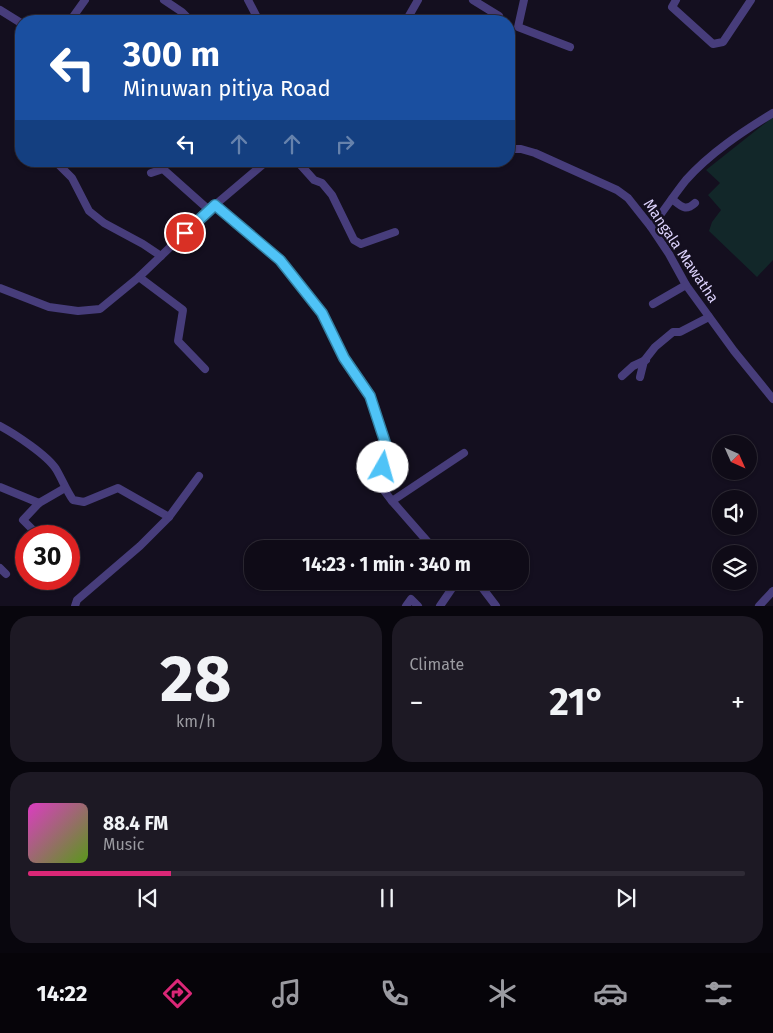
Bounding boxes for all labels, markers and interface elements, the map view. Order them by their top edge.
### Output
text: 300 m [123,33,220,75]
icon: left [40,35,105,100]
text: Minuwan pitiya Road [123,75,331,102]
icon: left [172,130,200,158]
icon: ahead [225,130,253,158]
icon: ahead [278,130,306,158]
icon: right [331,130,359,158]
street label: Mangala Mawatha [640,196,722,306]
pin [164,212,206,254]
icon: arrive [171,219,199,247]
north arrow [712,435,758,480]
map controls [712,435,757,590]
position arrow [356,440,408,492]
button: sound [712,490,757,535]
speed limit sign: 30 [15,525,80,590]
button: layers [712,545,757,590]
text: 14:23 · 1 min · 340 m [302,553,471,576]
text: 28 [160,640,231,718]
text: Climate [410,655,464,674]
text: 21° [549,679,605,725]
text: − [410,686,424,719]
text: + [731,686,745,719]
text: km/h [176,712,216,731]
text: 88.4 FM [103,812,168,835]
text: Music [103,835,144,854]
icon: previous [134,884,162,912]
icon: pause [373,884,401,912]
icon: next [612,884,640,912]
icon: directions [160,976,195,1011]
icon: music [269,976,304,1011]
icon: phone [377,976,412,1011]
icon: climate [485,976,520,1011]
icon: car [593,976,628,1011]
icon: filters [701,976,736,1011]
text: 14:22 [37,980,87,1007]

